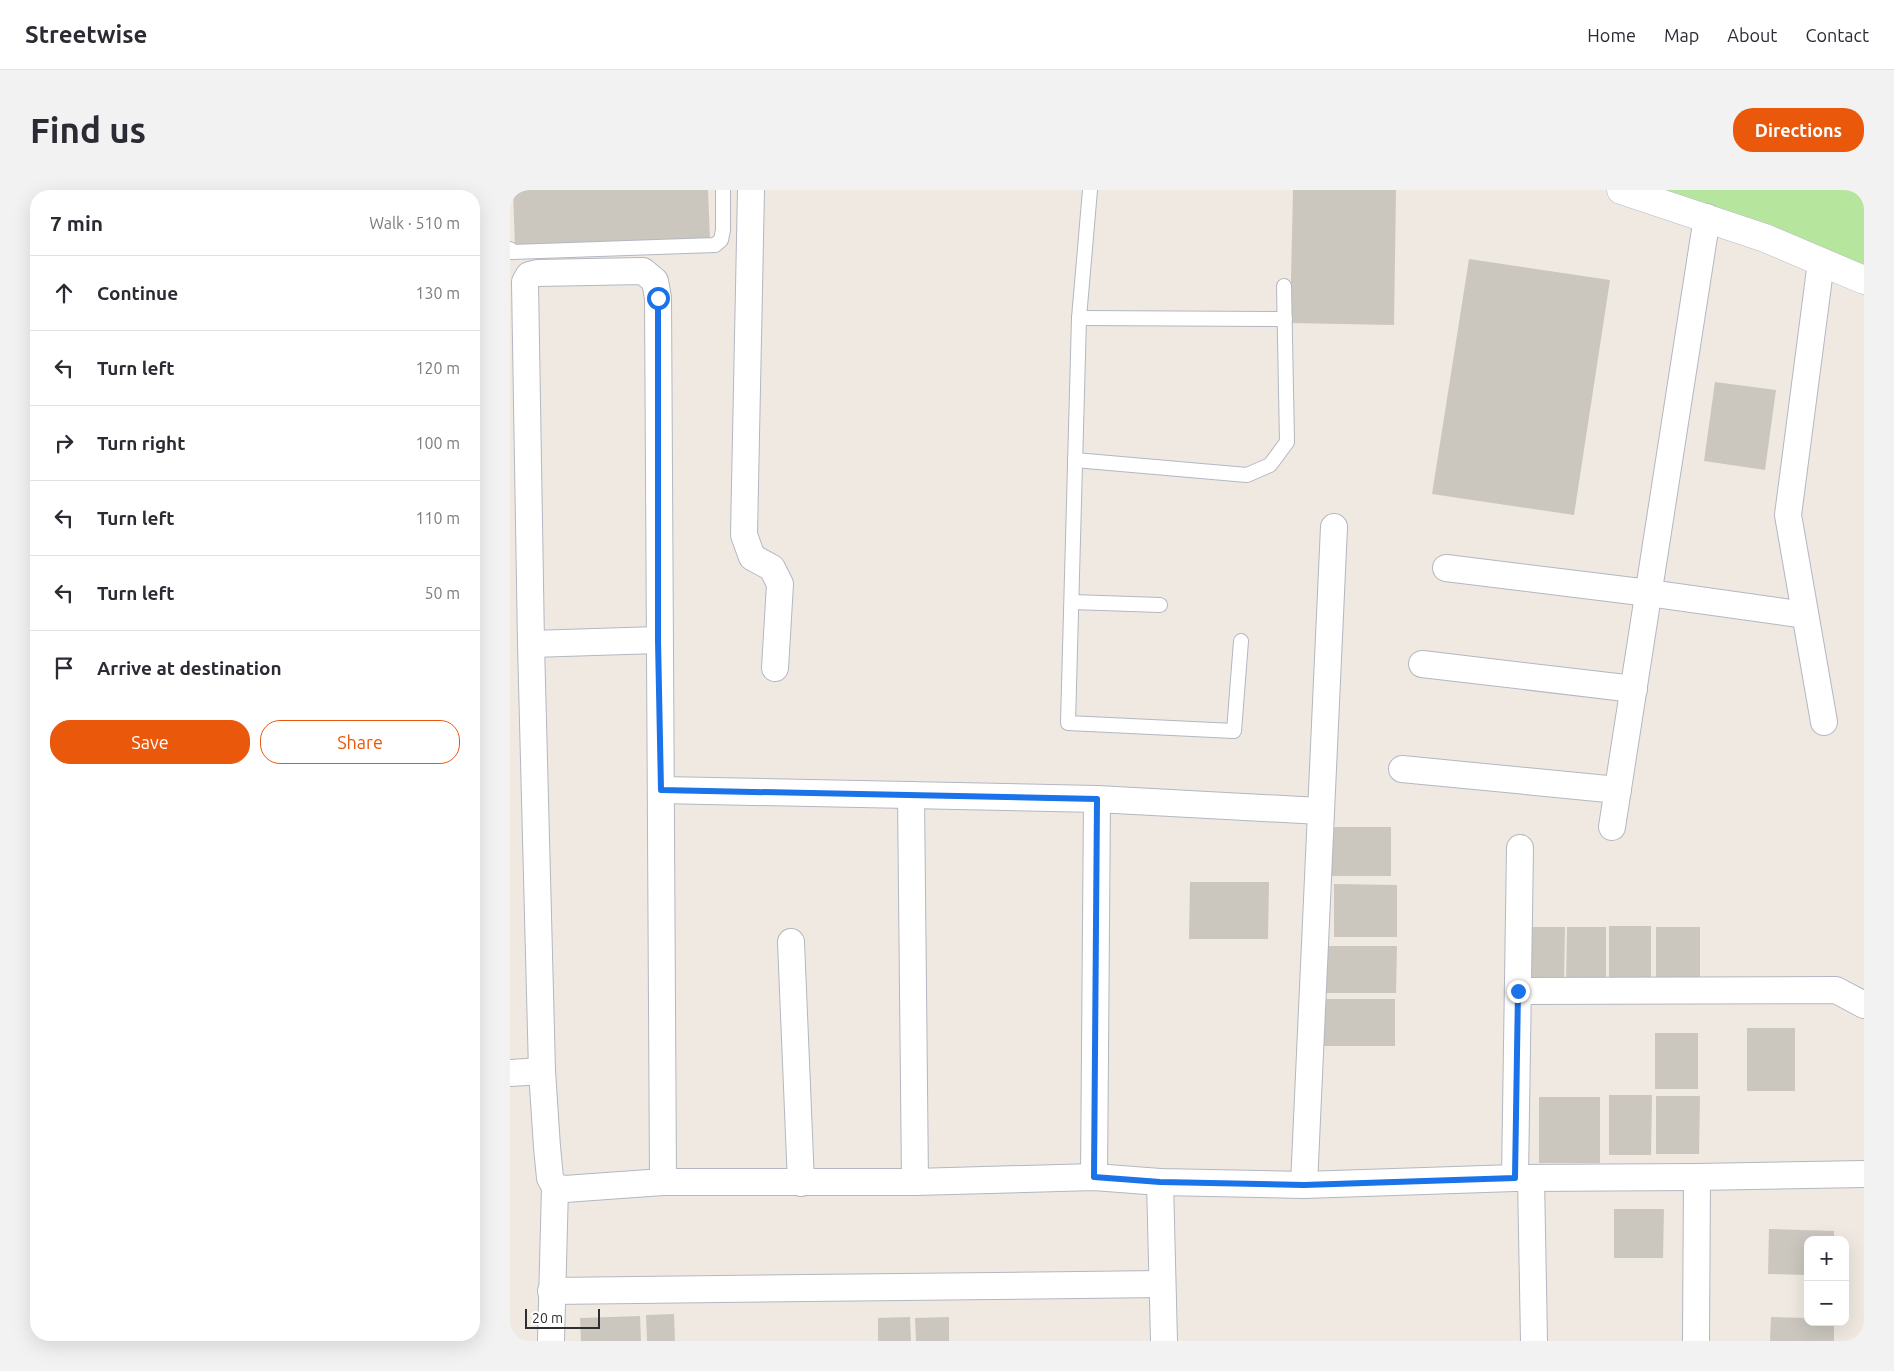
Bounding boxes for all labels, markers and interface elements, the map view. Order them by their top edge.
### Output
text: Streetwise [25,21,147,48]
text: Home [1587,25,1636,45]
text: Map [1664,25,1699,45]
text: About [1727,25,1777,45]
text: Contact [1805,25,1869,45]
button: Directions [1733,108,1864,152]
text: Find us [30,110,146,150]
text: 7 min [50,211,103,235]
text: Walk · 510 m [369,214,460,232]
icon: ahead [50,279,78,307]
text: Continue [97,282,178,304]
text: 130 m [415,284,460,302]
route start [647,287,670,310]
icon: left [50,354,78,382]
text: Turn left [97,357,175,379]
text: 120 m [415,359,460,377]
icon: right [50,429,78,457]
text: Turn right [97,432,185,454]
text: 100 m [415,434,460,452]
icon: left [50,504,78,532]
text: Turn left [97,507,175,529]
text: 110 m [415,509,460,527]
icon: left [50,579,78,607]
text: Turn left [97,582,175,604]
text: 50 m [424,584,460,602]
icon: arrive [50,654,78,682]
text: Arrive at destination [97,657,282,679]
button: Save [50,720,250,764]
button: Share [260,720,460,764]
route end [1507,980,1530,1003]
map controls [1804,1236,1849,1326]
button: + [1804,1236,1849,1281]
button: − [1804,1281,1849,1326]
scale bar [525,1306,600,1329]
text: 20 m [532,1310,563,1326]

